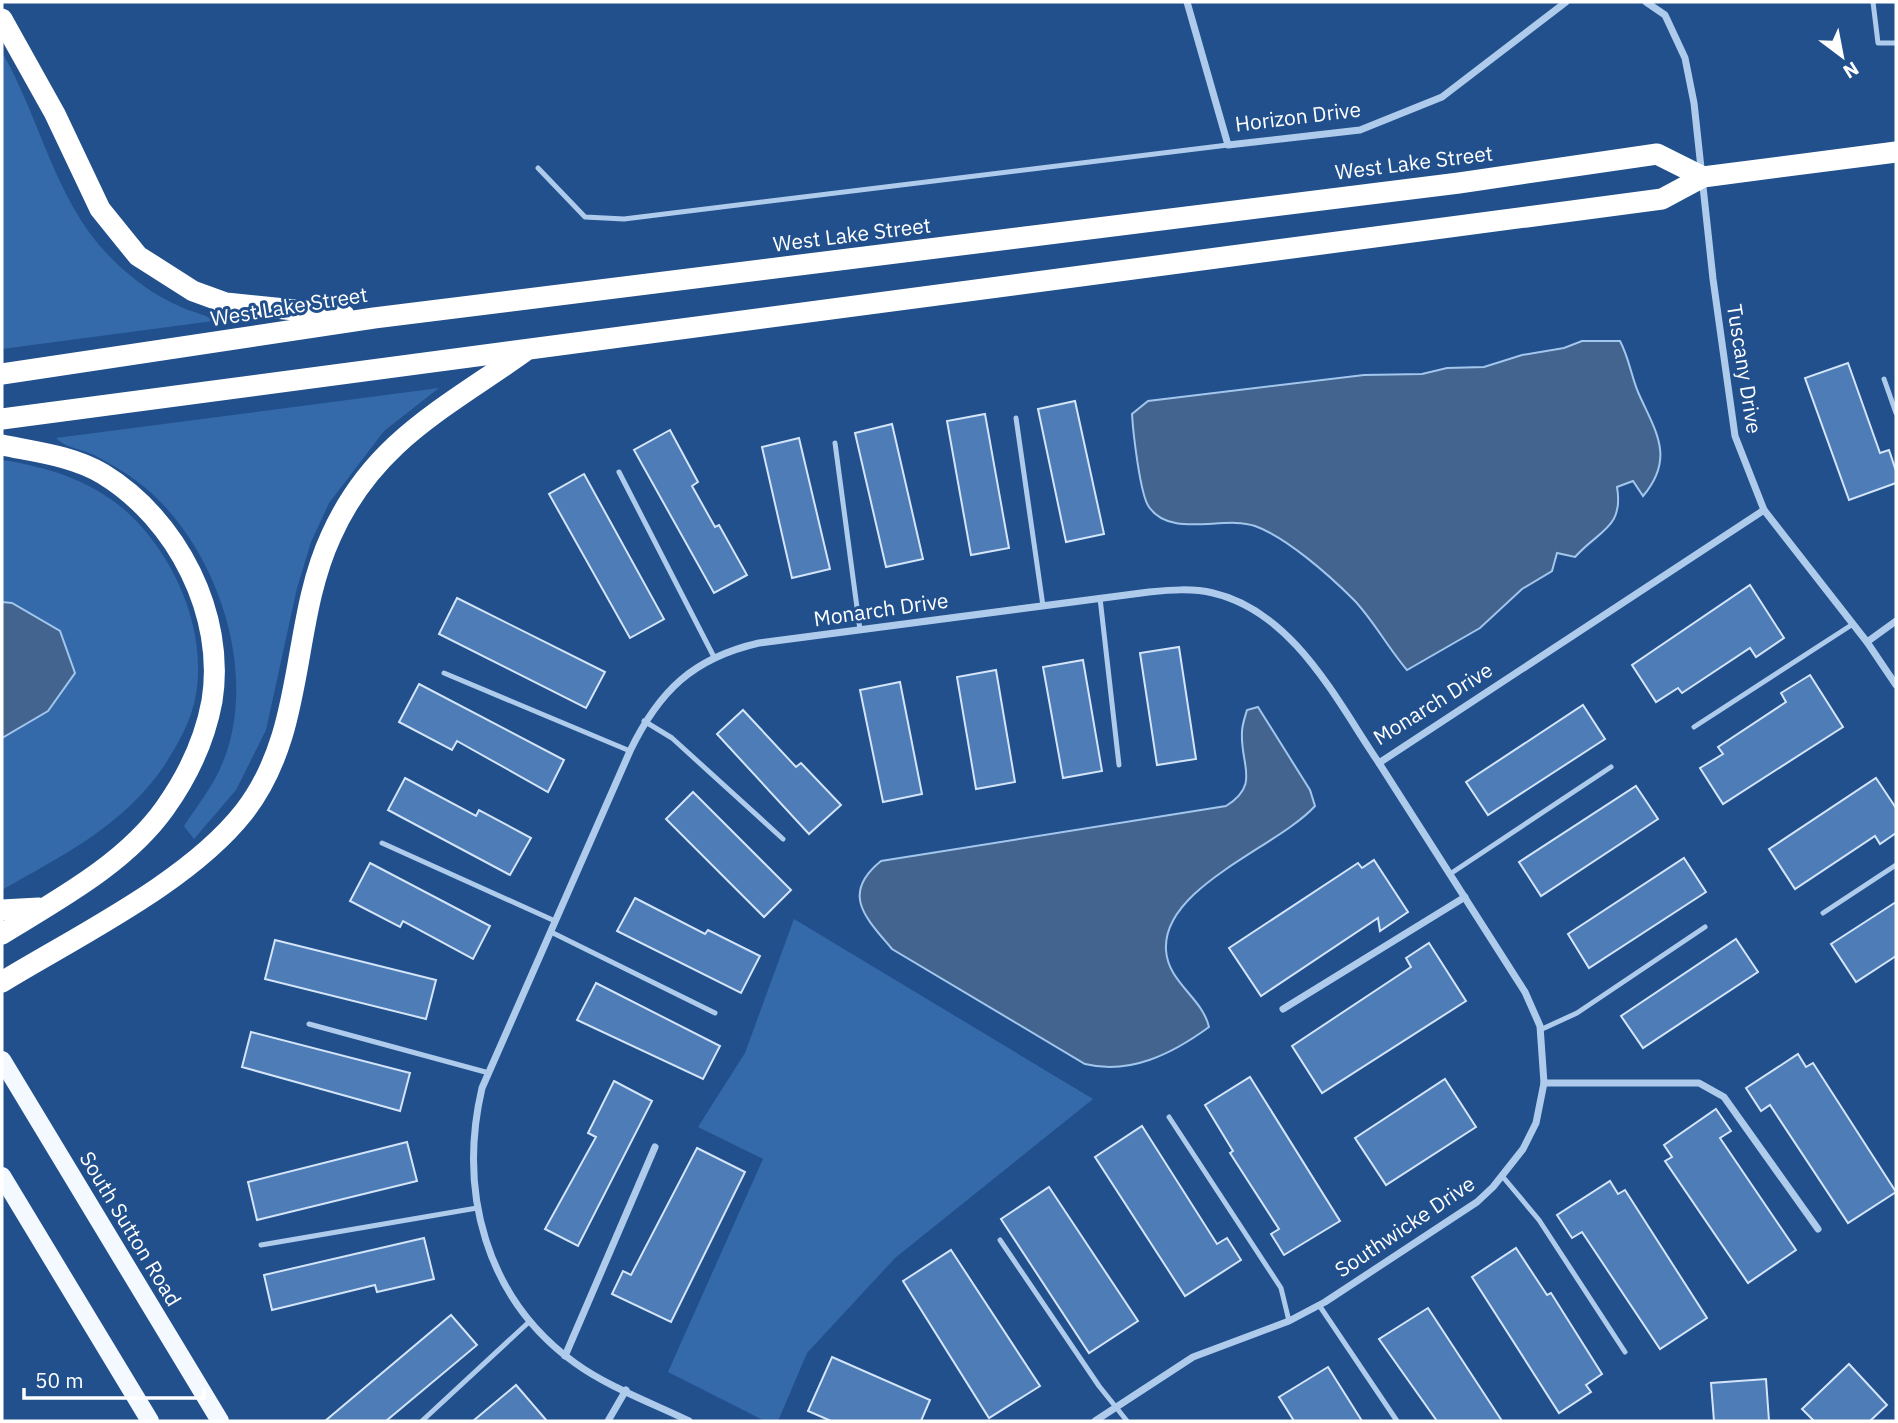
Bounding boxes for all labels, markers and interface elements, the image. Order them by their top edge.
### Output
north arrow [1807,21,1877,91]
text: N [1839,57,1863,84]
street label: Horizon Drive [1233,94,1362,138]
street label: West Lake Street [1333,138,1494,186]
street label: West Lake Street [771,210,932,258]
street label: West Lake Street [208,280,369,332]
street label: Tuscany Drive [1721,302,1769,436]
street label: Monarch Drive [812,586,950,632]
street label: Monarch Drive [1367,655,1497,751]
street label: South Sutton Road [74,1146,188,1311]
street label: Southwicke Drive [1329,1169,1480,1283]
scale bar [24,1356,205,1400]
text: 50 m [35,1366,84,1394]

